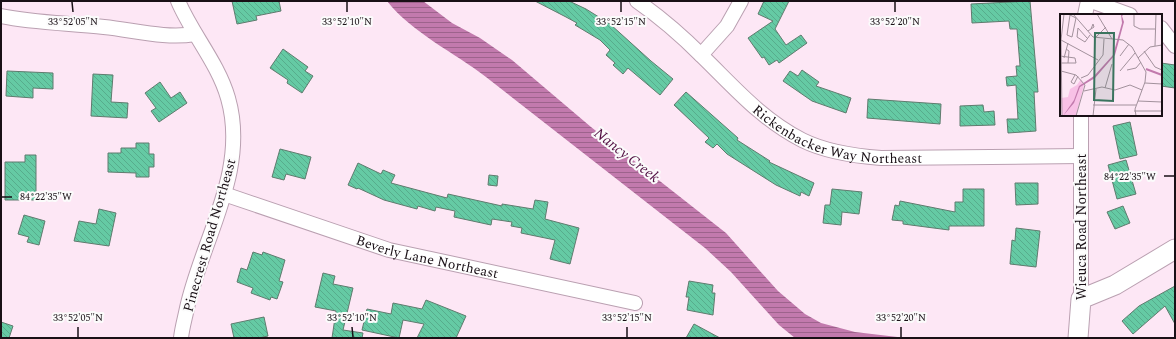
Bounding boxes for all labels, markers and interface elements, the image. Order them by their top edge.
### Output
text: 33°52'05"N [48,14,98,30]
text: 33°52'10"N [322,14,372,30]
text: 33°52'15"N [596,14,646,30]
text: 33°52'20"N [870,14,920,30]
inset map [1060,14,1162,116]
street label: Rickenbacker Way Northeast [748,100,922,169]
water label: Nancy Creek [589,122,665,189]
street label: Wieuca Road Northeast [1071,154,1092,300]
street label: Pinecrest Road Northeast [178,156,241,314]
text: 84°22'35"W [1104,169,1156,185]
text: 84°22'35"W [20,189,72,205]
street label: Beverly Lane Northeast [353,230,500,284]
text: 33°52'05"N [53,310,103,326]
text: 33°52'10"N [327,310,377,326]
text: 33°52'15"N [602,310,652,326]
text: 33°52'20"N [876,310,926,326]

